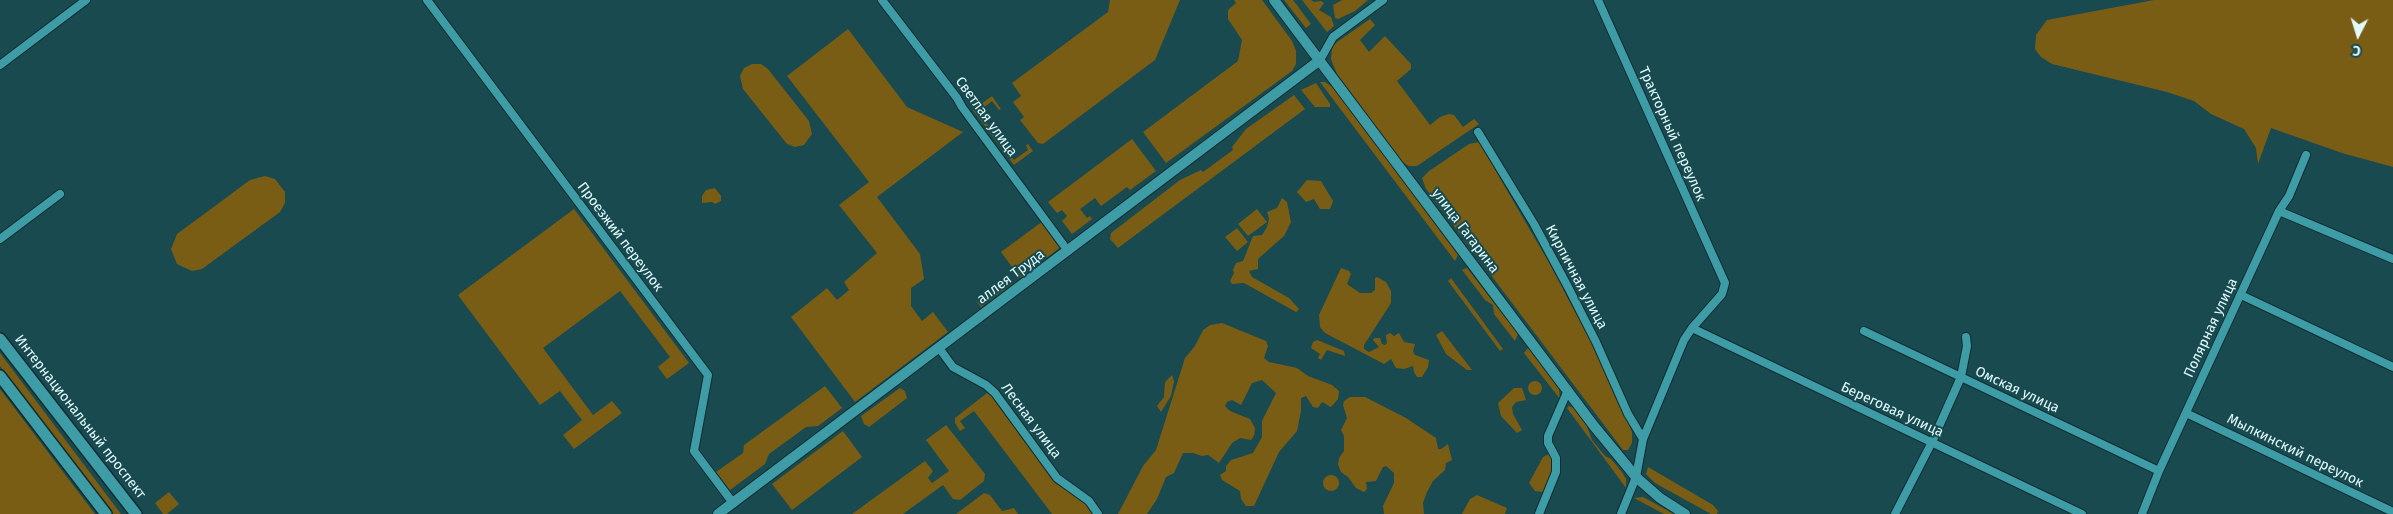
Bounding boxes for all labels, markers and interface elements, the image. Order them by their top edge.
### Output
north arrow [2333,10,2383,60]
text: С [2352,42,2361,59]
street label: Тракторный переулок [1635,64,1709,204]
street label: Светлая улица [951,74,1021,160]
street label: Проезжий переулок [573,179,667,295]
street label: улица Гагарина [1428,185,1502,277]
street label: Кирпичная улица [1541,222,1611,332]
street label: аллея Труда [974,246,1048,308]
street label: Полярная улица [2181,276,2241,380]
street label: Интернациональный проспект [11,332,149,502]
street label: Омская улица [1972,363,2062,417]
street label: Береговая улица [1838,379,1946,441]
street label: Лесная улица [997,380,1065,462]
street label: Мылкинский переулок [2224,411,2366,491]

